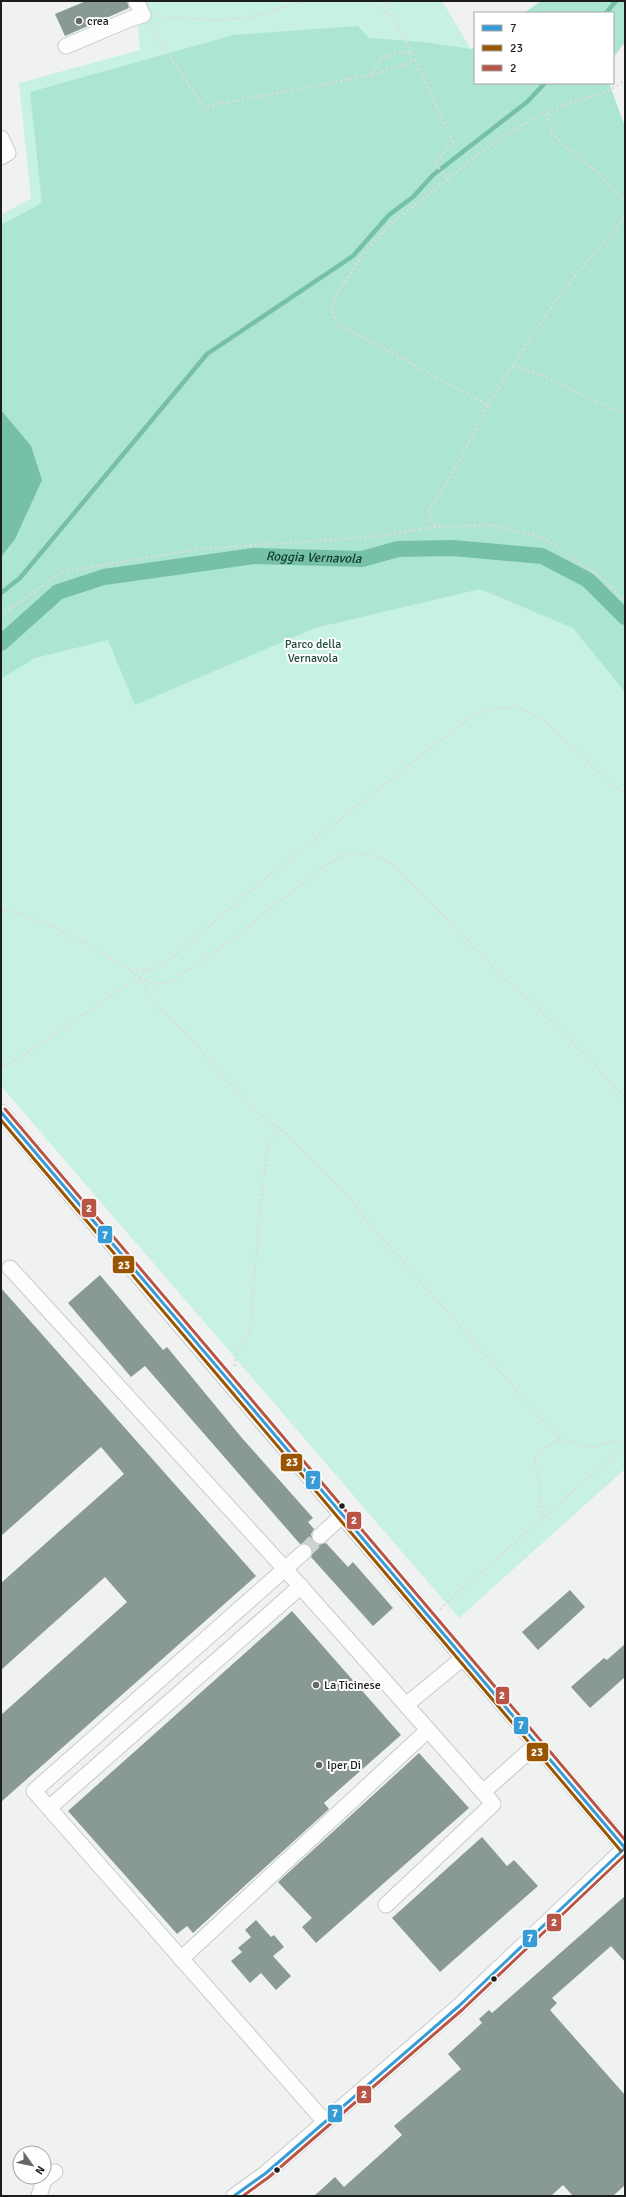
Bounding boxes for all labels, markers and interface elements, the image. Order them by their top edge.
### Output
legend [474,12,614,84]
place label: crea [87,14,109,29]
marker: crea [74,16,84,26]
text: 7 [510,21,516,36]
text: 23 [510,41,523,56]
text: 2 [510,61,516,76]
water label: Roggia Vernavola [266,548,362,567]
park label: Parco della Vernavola [285,637,341,666]
line badge: 2 [81,1198,97,1218]
text: 2 [86,1202,92,1215]
line badge: 7 [97,1225,113,1244]
text: 7 [102,1229,108,1242]
line badge: 23 [112,1255,135,1274]
text: 23 [118,1259,130,1272]
line badge: 23 [280,1453,303,1472]
text: 23 [286,1456,298,1469]
line badge: 7 [305,1470,321,1490]
text: 7 [310,1474,316,1487]
unlabelled marker [337,1501,347,1511]
line badge: 2 [346,1511,362,1530]
text: 2 [351,1514,357,1527]
place label: La Ticinese [324,1678,381,1693]
marker: La Ticinese [311,1680,321,1690]
line badge: 2 [495,1686,510,1705]
text: 2 [499,1689,505,1702]
line badge: 7 [513,1716,529,1735]
text: 7 [518,1719,524,1732]
line badge: 23 [526,1742,549,1762]
text: 23 [531,1746,543,1759]
place label: Iper Di [327,1758,361,1773]
marker: Iper Di [314,1760,324,1770]
line badge: 2 [546,1913,562,1932]
text: 2 [551,1916,557,1929]
line badge: 7 [522,1929,538,1948]
text: 7 [527,1932,533,1945]
unlabelled marker [489,1974,499,1984]
line badge: 2 [356,2085,372,2104]
text: 2 [361,2088,367,2101]
line badge: 7 [327,2104,343,2123]
text: 7 [332,2107,338,2120]
north arrow [12,2145,52,2185]
text: N [32,2163,48,2177]
unlabelled marker [272,2165,282,2175]

